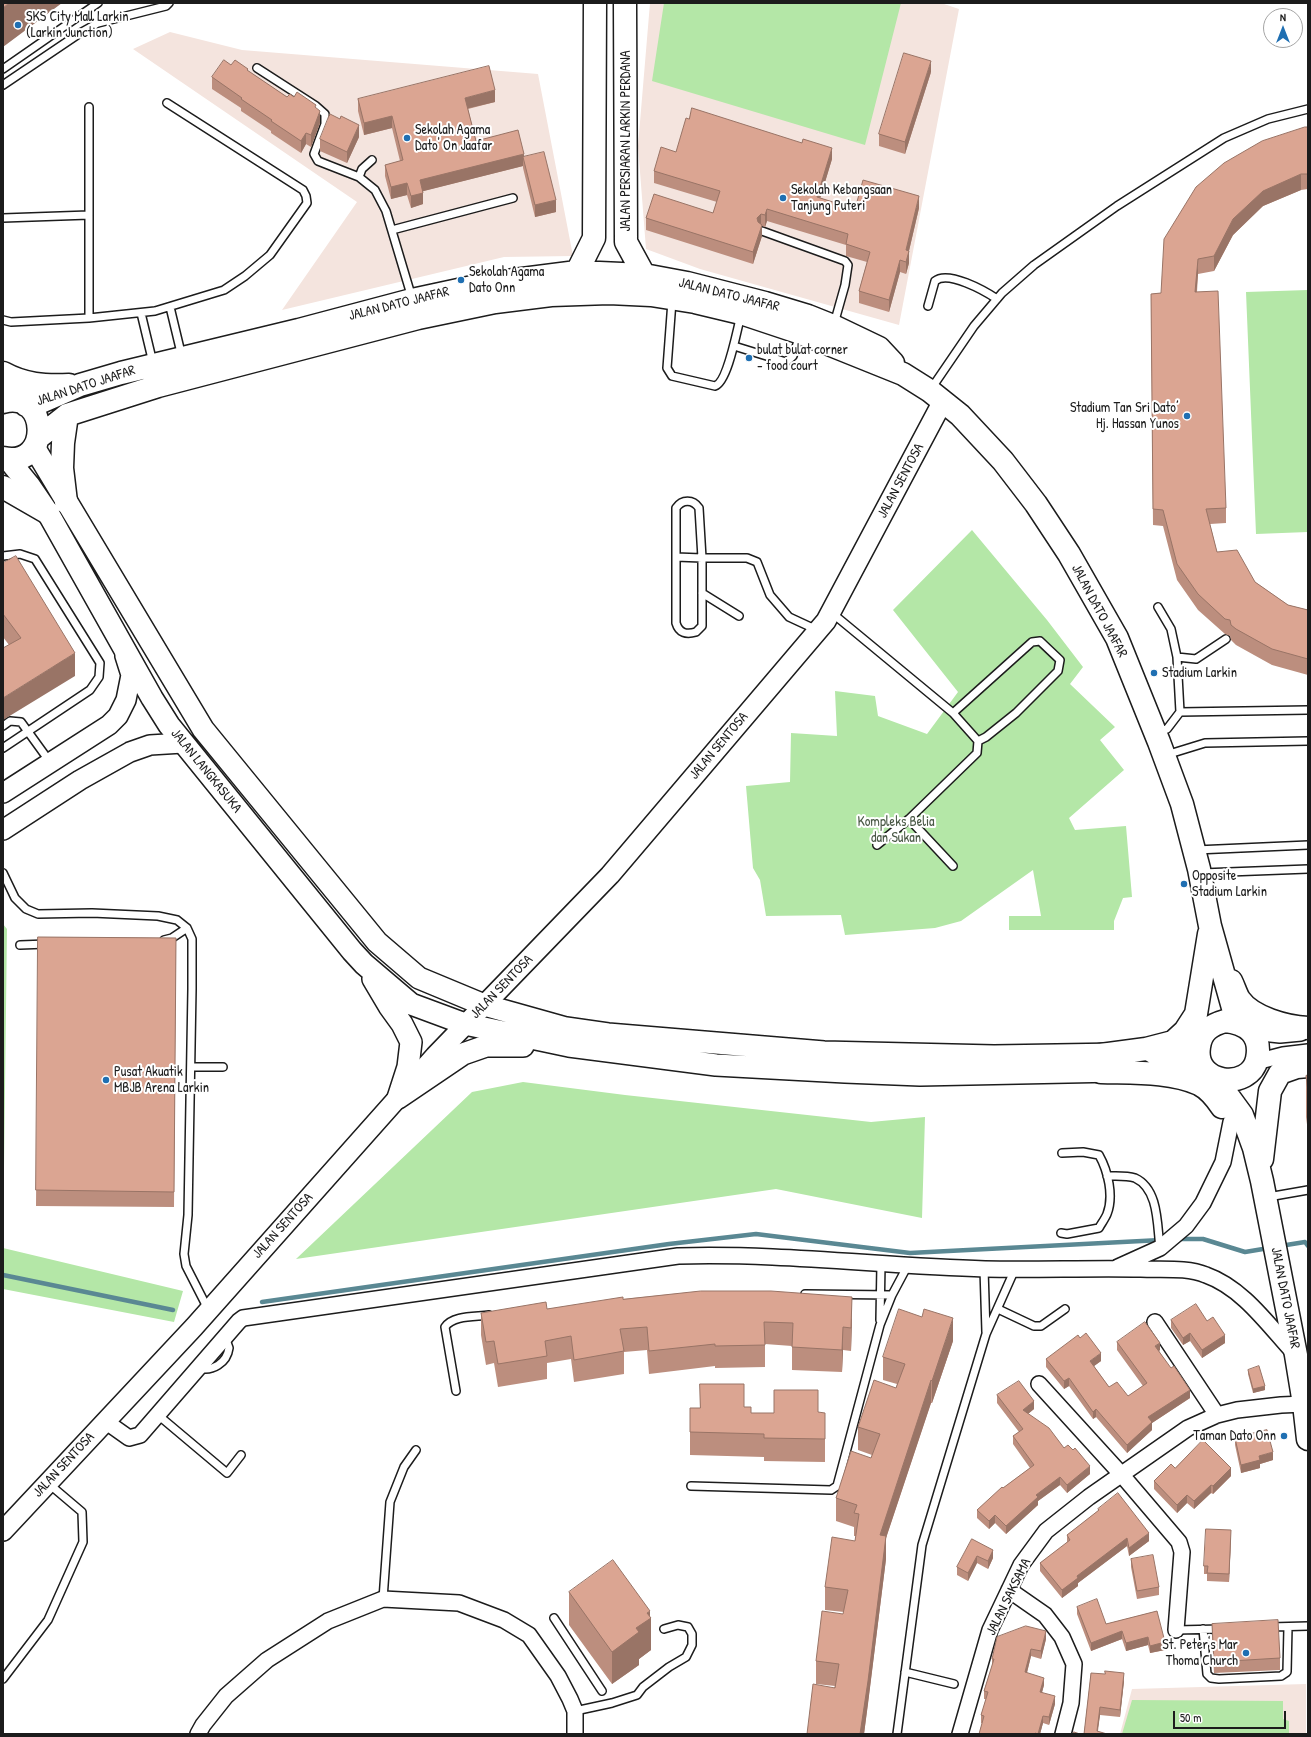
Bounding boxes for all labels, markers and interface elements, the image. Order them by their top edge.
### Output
north arrow [1263,8,1303,48]
place label: SKS City Mall Larkin (Larkin Junction) [26,9,129,42]
text: N [1280,10,1286,24]
marker: SKS City Mall Larkin (Larkin Junction) [13,20,23,30]
street label: JALAN PERSIARAN LARKIN PERDANA [618,50,634,232]
place label: Sekolah Agama Dato' On Jaafar [415,122,493,154]
marker: Sekolah Agama Dato' On Jaafar [402,133,412,143]
place label: Sekolah Kebangsaan Tanjung Puteri [791,182,892,214]
marker: Sekolah Kebangsaan Tanjung Puteri [778,193,788,203]
place label: Sekolah Agama Dato Onn [469,264,544,296]
street label: JALAN DATO JAAFAR [677,274,781,316]
marker: Sekolah Agama Dato Onn [456,275,466,285]
street label: JALAN DATO JAAFAR [347,283,451,325]
place label: bulat bulat corner - food court [757,342,848,374]
marker: bulat bulat corner - food court [744,353,754,363]
street label: JALAN DATO JAAFAR [34,362,138,410]
place label: Stadium Tan Sri Dato’ Hj. Hassan Yunos [1070,400,1179,432]
marker: Stadium Tan Sri Dato’ Hj. Hassan Yunos [1182,411,1192,421]
street label: JALAN SENTOSA [874,441,928,521]
street label: JALAN DATO JAAFAR [1067,562,1131,660]
place label: Stadium Larkin [1162,665,1237,681]
marker: Stadium Larkin [1149,668,1159,678]
street label: JALAN SENTOSA [686,709,752,783]
street label: JALAN LANGKASUKA [167,726,245,816]
park label: Kompleks Belia dan Sukan [857,814,935,846]
place label: Opposite Stadium Larkin [1192,868,1267,900]
marker: Opposite Stadium Larkin [1179,879,1189,889]
street label: JALAN SENTOSA [467,952,537,1022]
place label: Pusat Akuatik MBJB Arena Larkin [114,1064,209,1096]
marker: Pusat Akuatik MBJB Arena Larkin [101,1075,111,1085]
street label: JALAN SENTOSA [249,1190,317,1262]
street label: JALAN DATO JAAFAR [1267,1246,1303,1350]
place label: Taman Dato Onn [1193,1428,1276,1444]
street label: JALAN SENTOSA [30,1429,98,1501]
marker: Taman Dato Onn [1279,1431,1289,1441]
street label: JALAN SAKSAMA [983,1556,1035,1638]
place label: St. Peter's Mar Thoma Church [1162,1637,1238,1670]
marker: St. Peter's Mar Thoma Church [1241,1648,1251,1658]
scale bar [1175,1703,1288,1729]
text: 50 m [1180,1709,1201,1726]

